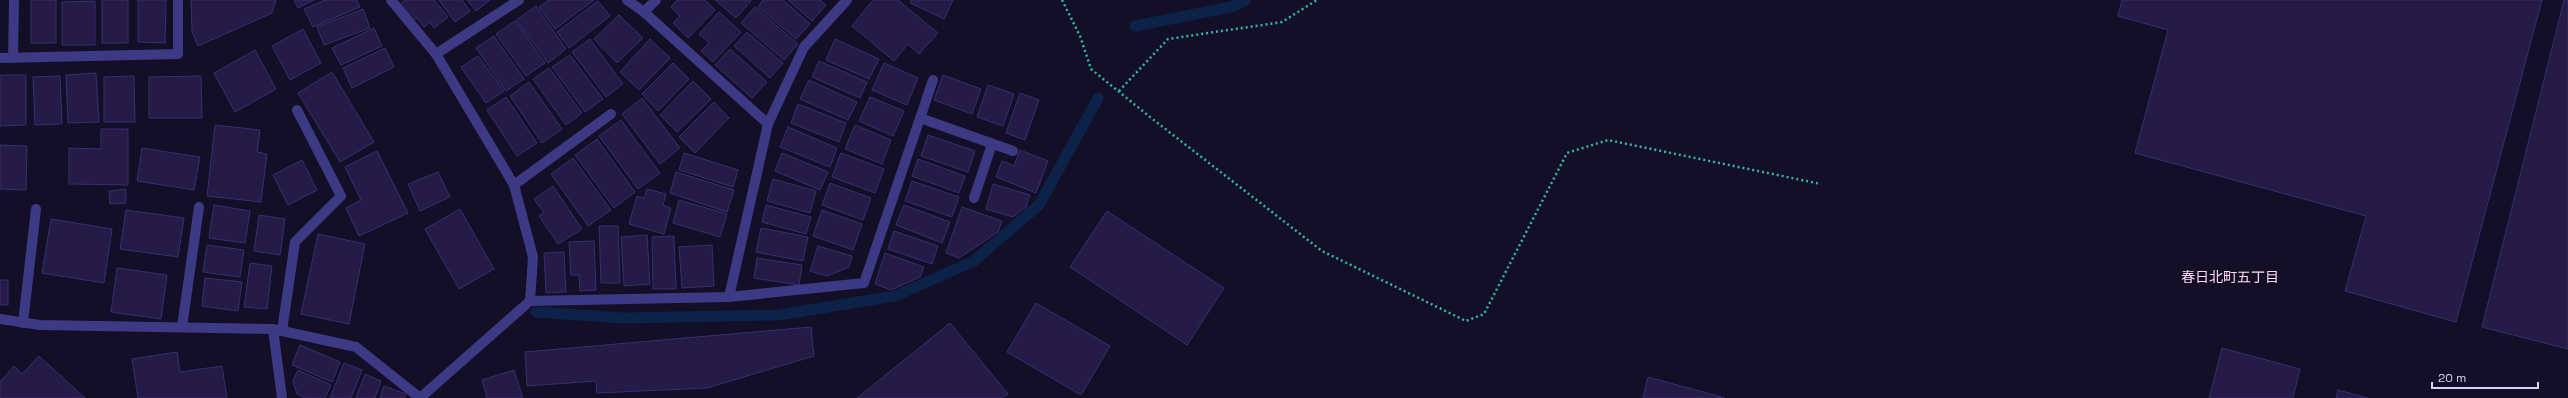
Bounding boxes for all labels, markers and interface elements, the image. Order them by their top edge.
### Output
district label: 春日北町五丁目 [2181,268,2279,286]
scale bar [2432,364,2538,390]
text: 20 m [2438,370,2466,386]

